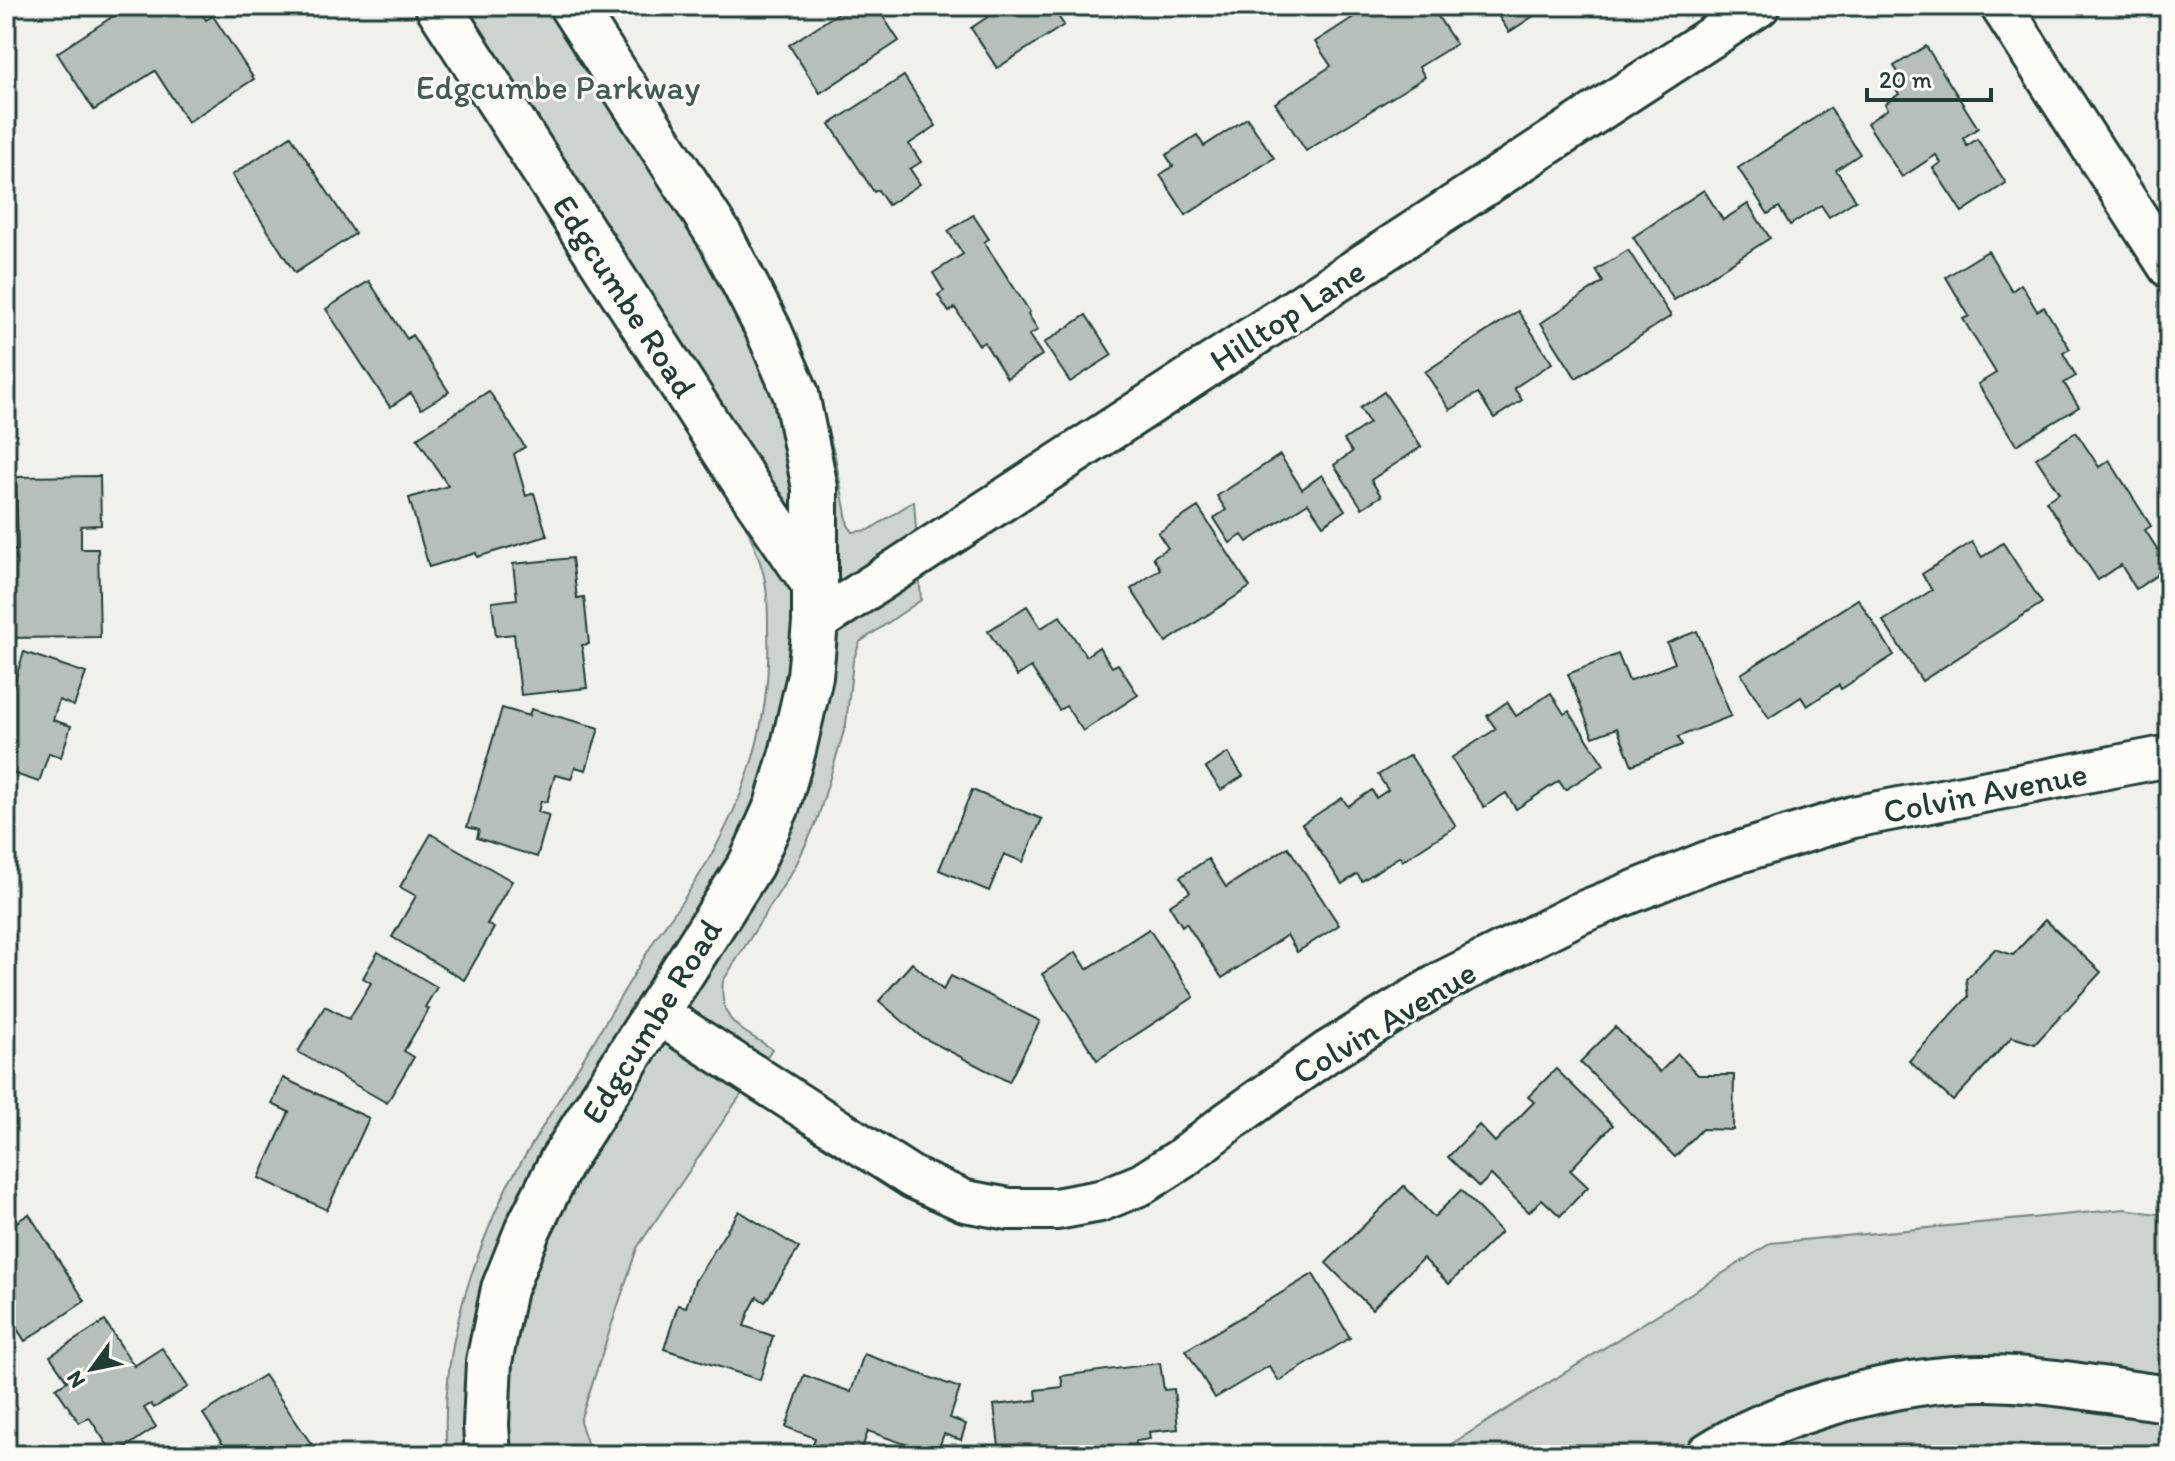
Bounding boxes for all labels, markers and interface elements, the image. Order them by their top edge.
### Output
scale bar [1867,52,1991,102]
text: 20 m [1879,65,1932,94]
park label: Edgcumbe Parkway [416,67,700,108]
street label: Edgcumbe Road [544,187,706,406]
street label: Hilltop Lane [1202,250,1372,381]
street label: Colvin Avenue [1880,753,2090,832]
street label: Edgcumbe Road [572,911,731,1131]
street label: Colvin Avenue [1285,952,1483,1093]
north arrow [52,1329,132,1409]
text: N [60,1366,91,1393]

